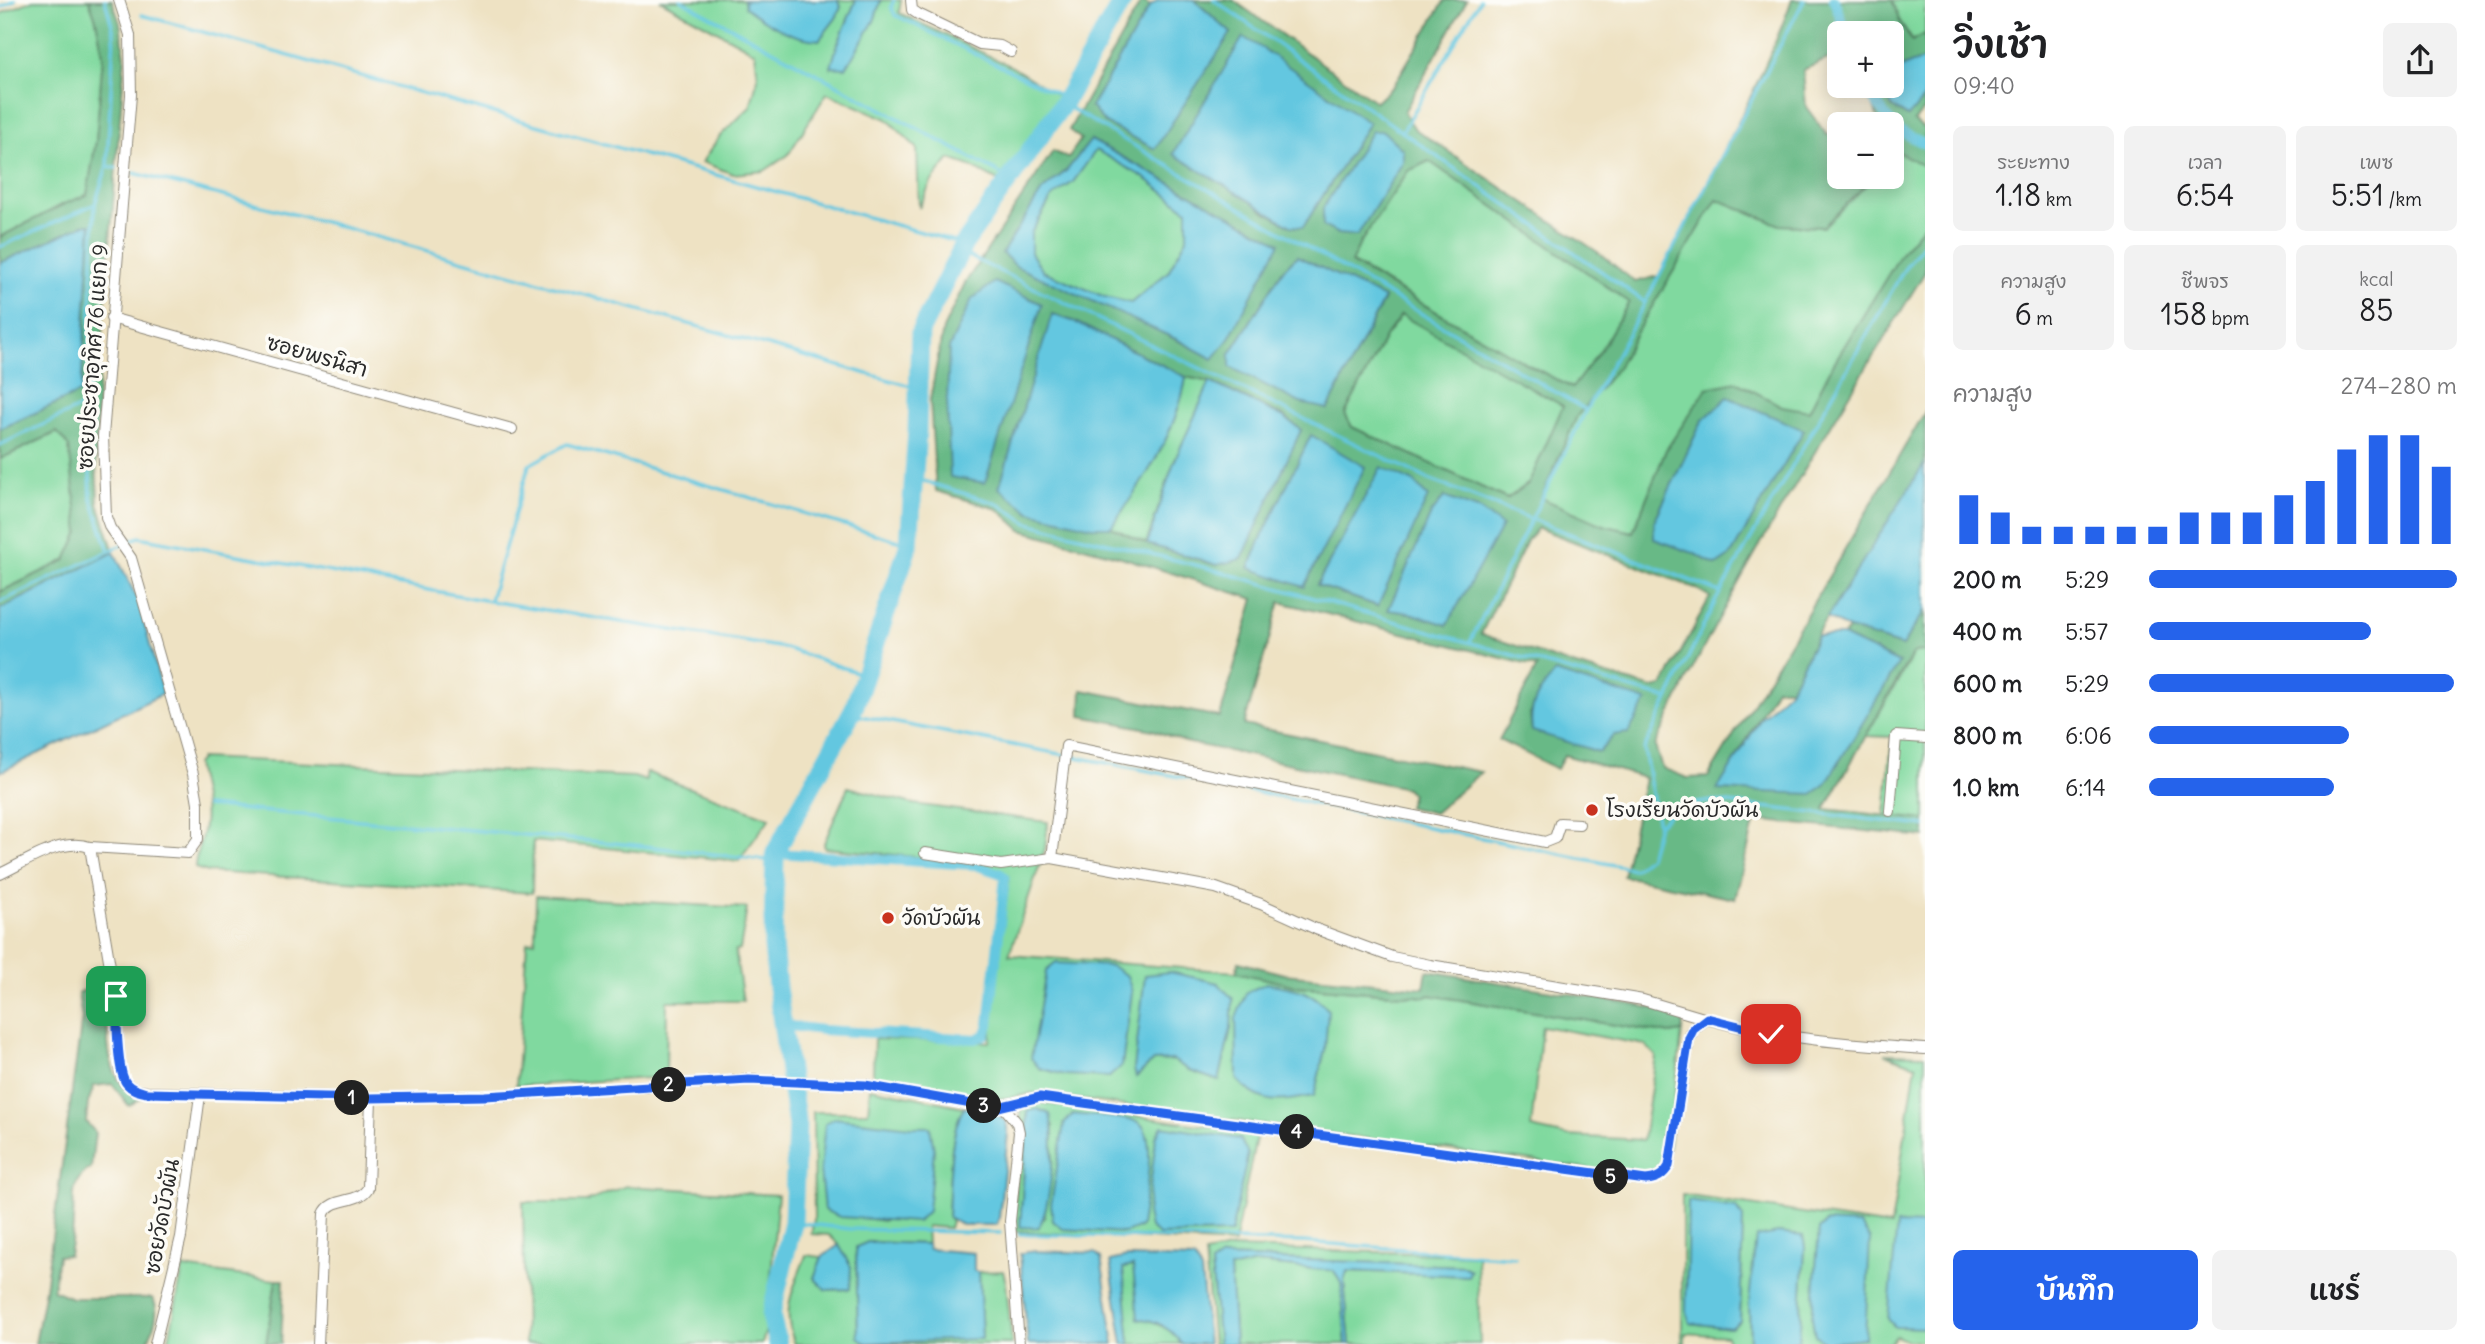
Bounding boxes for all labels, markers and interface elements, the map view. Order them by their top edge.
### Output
map controls [1827,21,1904,189]
button: + [1827,21,1904,98]
text: วิ่งเช้า [1953,21,2048,68]
button: share [2383,23,2457,97]
text: 09:40 [1953,71,2015,100]
button: − [1827,112,1904,189]
text: ระยะทาง [1997,150,2070,174]
text: เวลา [2187,150,2223,174]
text: เพซ [2359,150,2393,174]
text: 1.18 [1995,176,2041,214]
text: 6:54 [2176,176,2234,214]
text: 5:51 [2331,176,2384,214]
text: km [2041,187,2072,211]
text: /km [2384,187,2422,211]
street label: ซอยประชาอุทิศ 76 แยก 9 [71,243,117,471]
text: kcal [2359,267,2393,291]
text: ความสูง [2001,269,2066,293]
text: ชีพจร [2181,269,2229,293]
text: 85 [2359,291,2394,329]
text: 6 [2014,295,2032,333]
text: 158 [2161,295,2207,333]
text: m [2032,306,2053,330]
text: bpm [2207,306,2249,330]
street label: ซอยพรนิสา [263,328,371,383]
text: 274–280 m [2341,371,2457,400]
text: ความสูง [1953,379,2032,408]
text: 200 m [1953,565,2022,594]
text: 5:29 [2065,565,2109,594]
text: 400 m [1953,617,2022,646]
text: 5:57 [2065,617,2108,646]
text: 600 m [1953,669,2022,698]
text: 5:29 [2065,669,2109,698]
text: 800 m [1953,721,2022,750]
text: 6:06 [2065,721,2112,750]
text: 1.0 km [1953,773,2019,802]
text: 6:14 [2065,773,2106,802]
place label: โรงเรียนวัดบัวผัน [1606,796,1759,823]
marker: โรงเรียนวัดบัวผัน [1584,802,1600,818]
place label: วัดบัวผัน [902,904,981,931]
marker: วัดบัวผัน [880,910,896,926]
pin [86,966,146,1026]
icon: arrive [97,977,135,1015]
pin [1741,1004,1801,1064]
icon: check [1752,1015,1790,1053]
pin: 2 [652,1068,686,1102]
text: 2 [663,1072,674,1096]
pin: 1 [334,1080,370,1116]
text: 1 [348,1085,355,1109]
pin: 3 [967,1088,1002,1124]
text: 3 [978,1093,989,1117]
pin: 4 [1280,1114,1314,1150]
text: 4 [1291,1119,1302,1143]
street label: ซอยวัดบัวผัน [138,1157,185,1277]
pin: 5 [1594,1160,1628,1194]
text: 5 [1605,1164,1616,1188]
button: บันทึก [1953,1250,2198,1330]
button: แชร์ [2212,1250,2457,1330]

